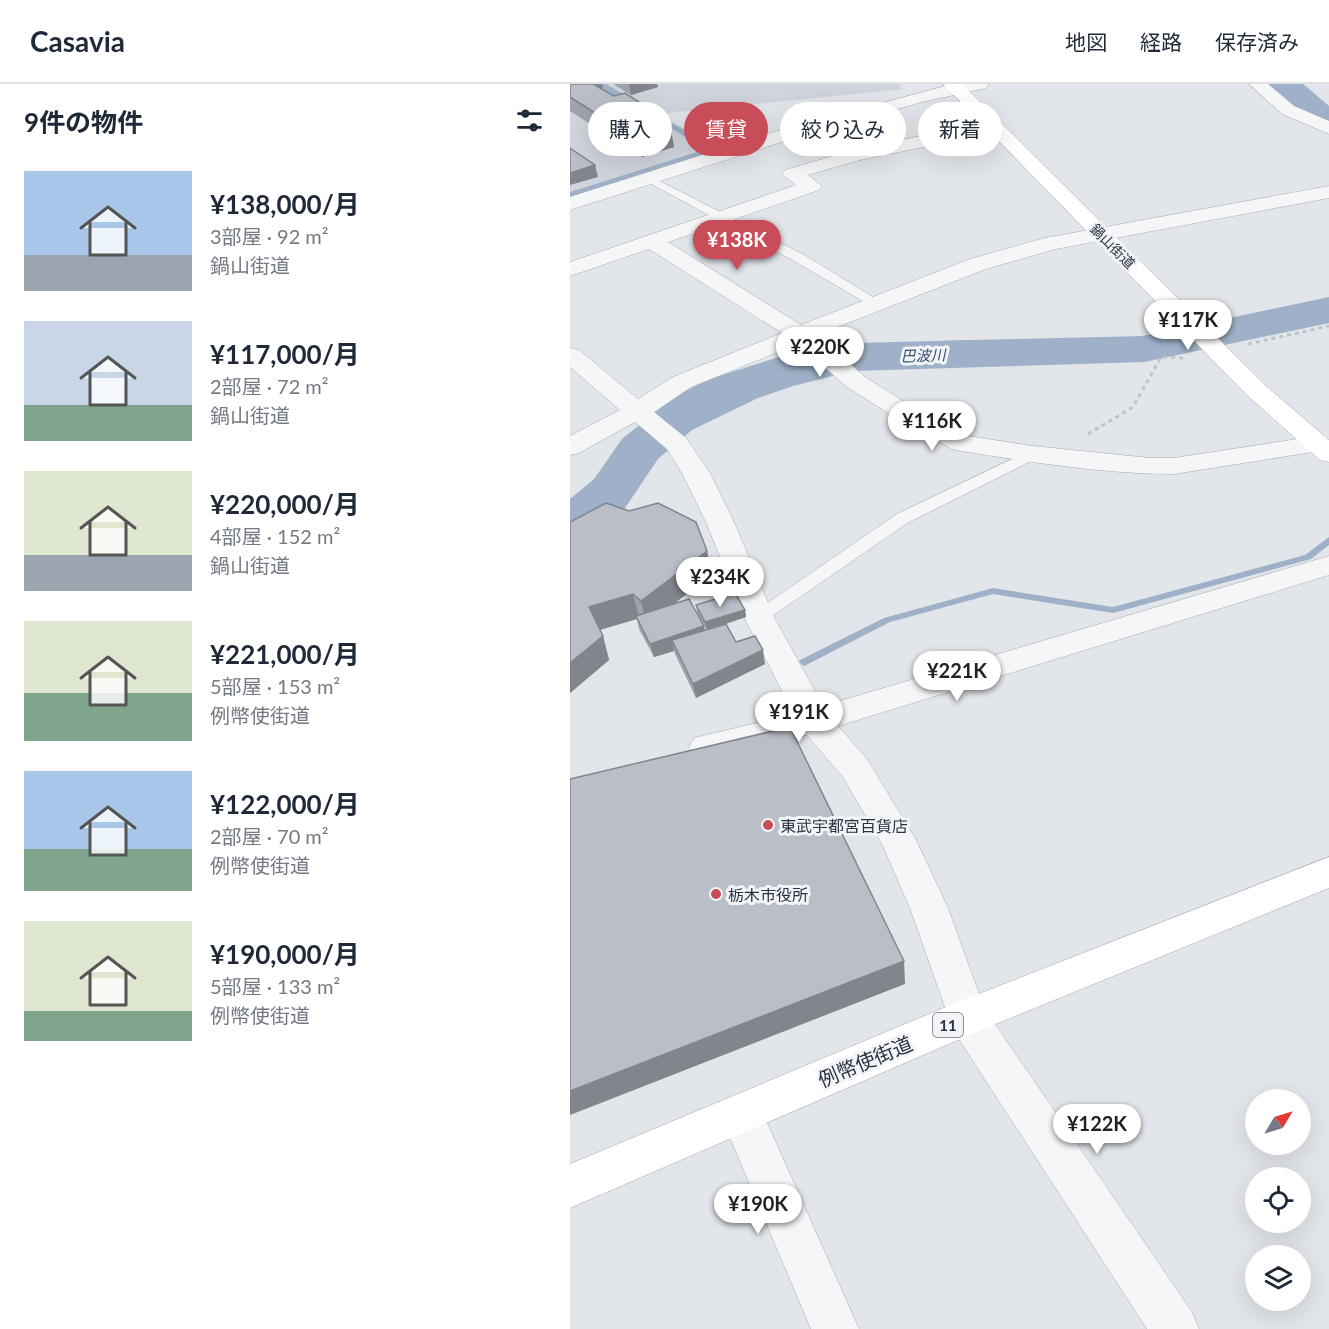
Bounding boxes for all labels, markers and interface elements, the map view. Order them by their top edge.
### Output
text: Casavia [30,24,125,58]
text: 地図 [1065,29,1107,54]
text: 経路 [1140,29,1182,54]
text: 保存済み [1215,29,1299,54]
chip: 購入 [588,102,672,156]
chip: 賃貸 [684,102,768,156]
chip: 絞り込み [780,102,906,156]
chip: 新着 [918,102,1002,156]
icon: filters [513,104,546,137]
text: 9件の物件 [24,106,143,138]
text: ¥138,000/月 [210,188,360,220]
icon: home [72,195,144,267]
pin: ¥138K [695,220,779,271]
street label: 鍋山街道 [1087,220,1139,272]
text: 3部屋 · 92 m² [210,224,329,248]
text: ¥138K [707,227,767,251]
text: 鍋山街道 [210,253,290,277]
pin: ¥117K [1146,300,1230,351]
text: ¥117K [1158,307,1218,331]
pin: ¥220K [778,327,862,378]
text: ¥220K [790,334,850,358]
text: ¥117,000/月 [210,338,360,370]
icon: home [72,345,144,417]
water label: 巴波川 [900,345,948,365]
text: 2部屋 · 72 m² [210,374,329,398]
pin: ¥116K [890,401,974,452]
text: 鍋山街道 [210,403,290,427]
text: ¥116K [902,408,962,432]
text: ¥220,000/月 [210,488,360,520]
icon: home [72,495,144,567]
text: 4部屋 · 152 m² [210,524,340,548]
text: 鍋山街道 [210,553,290,577]
pin: ¥234K [678,557,762,608]
text: ¥234K [690,564,750,588]
text: ¥221,000/月 [210,638,360,670]
icon: home [72,645,144,717]
pin: ¥221K [915,651,999,702]
text: ¥221K [927,658,987,682]
text: 5部屋 · 153 m² [210,674,340,698]
pin: ¥191K [757,692,841,743]
text: ¥191K [769,699,829,723]
text: 例幣使街道 [210,703,310,727]
text: ¥122,000/月 [210,788,360,820]
icon: home [72,795,144,867]
place label: 東武宇都宮百貨店 [780,816,908,835]
marker: 東武宇都宮百貨店 [761,818,775,832]
text: 2部屋 · 70 m² [210,824,329,848]
text: 例幣使街道 [210,853,310,877]
place label: 栃木市役所 [728,885,808,904]
marker: 栃木市役所 [709,887,723,901]
text: ¥190,000/月 [210,938,360,970]
icon: home [72,945,144,1017]
text: 5部屋 · 133 m² [210,974,340,998]
text: 例幣使街道 [210,1003,310,1027]
road number: 11 [933,1013,963,1037]
street label: 例幣使街道 [814,1030,916,1092]
north arrow [1245,1089,1311,1155]
map controls [1245,1089,1311,1311]
pin: ¥122K [1055,1104,1139,1155]
text: ¥122K [1067,1111,1127,1135]
button: locate [1245,1167,1311,1233]
pin: ¥190K [716,1184,800,1235]
text: ¥190K [728,1191,788,1215]
button: layers [1245,1245,1311,1311]

